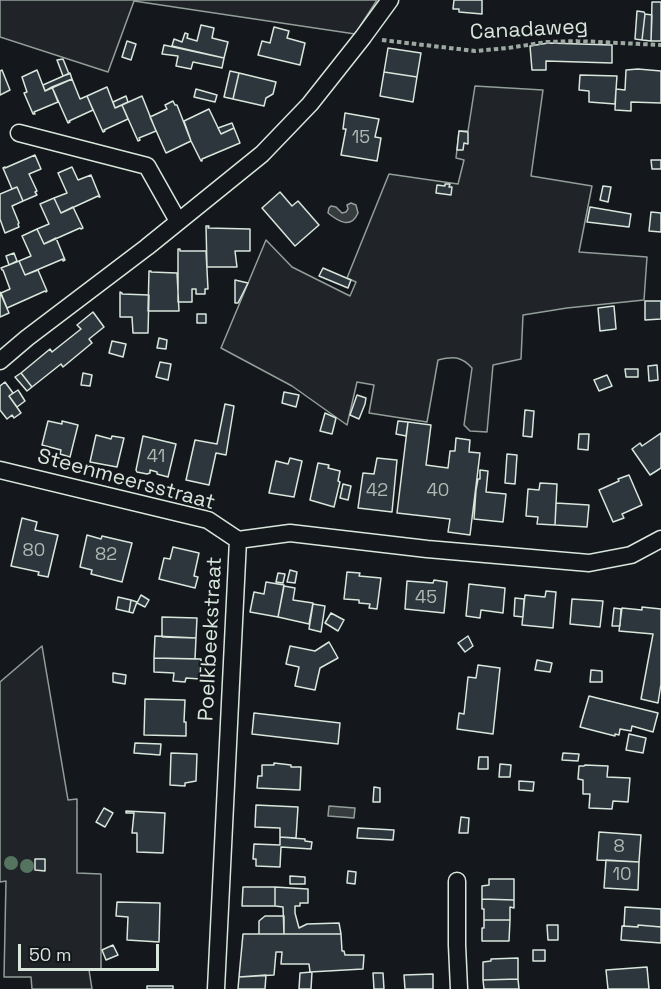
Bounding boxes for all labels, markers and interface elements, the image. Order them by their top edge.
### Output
street label: Canadaweg [469,14,589,46]
house number: 15 [352,127,370,149]
street label: Steenmeersstraat [34,444,218,516]
house number: 41 [147,446,165,468]
house number: 42 [366,480,388,502]
house number: 40 [427,480,449,502]
house number: 80 [23,540,45,562]
house number: 82 [95,544,117,566]
street label: Poelkbeekstraat [194,556,228,722]
house number: 45 [415,587,437,609]
house number: 8 [613,836,625,858]
house number: 10 [612,864,632,886]
scale bar [21,932,162,970]
text: 50 m [29,943,71,966]

